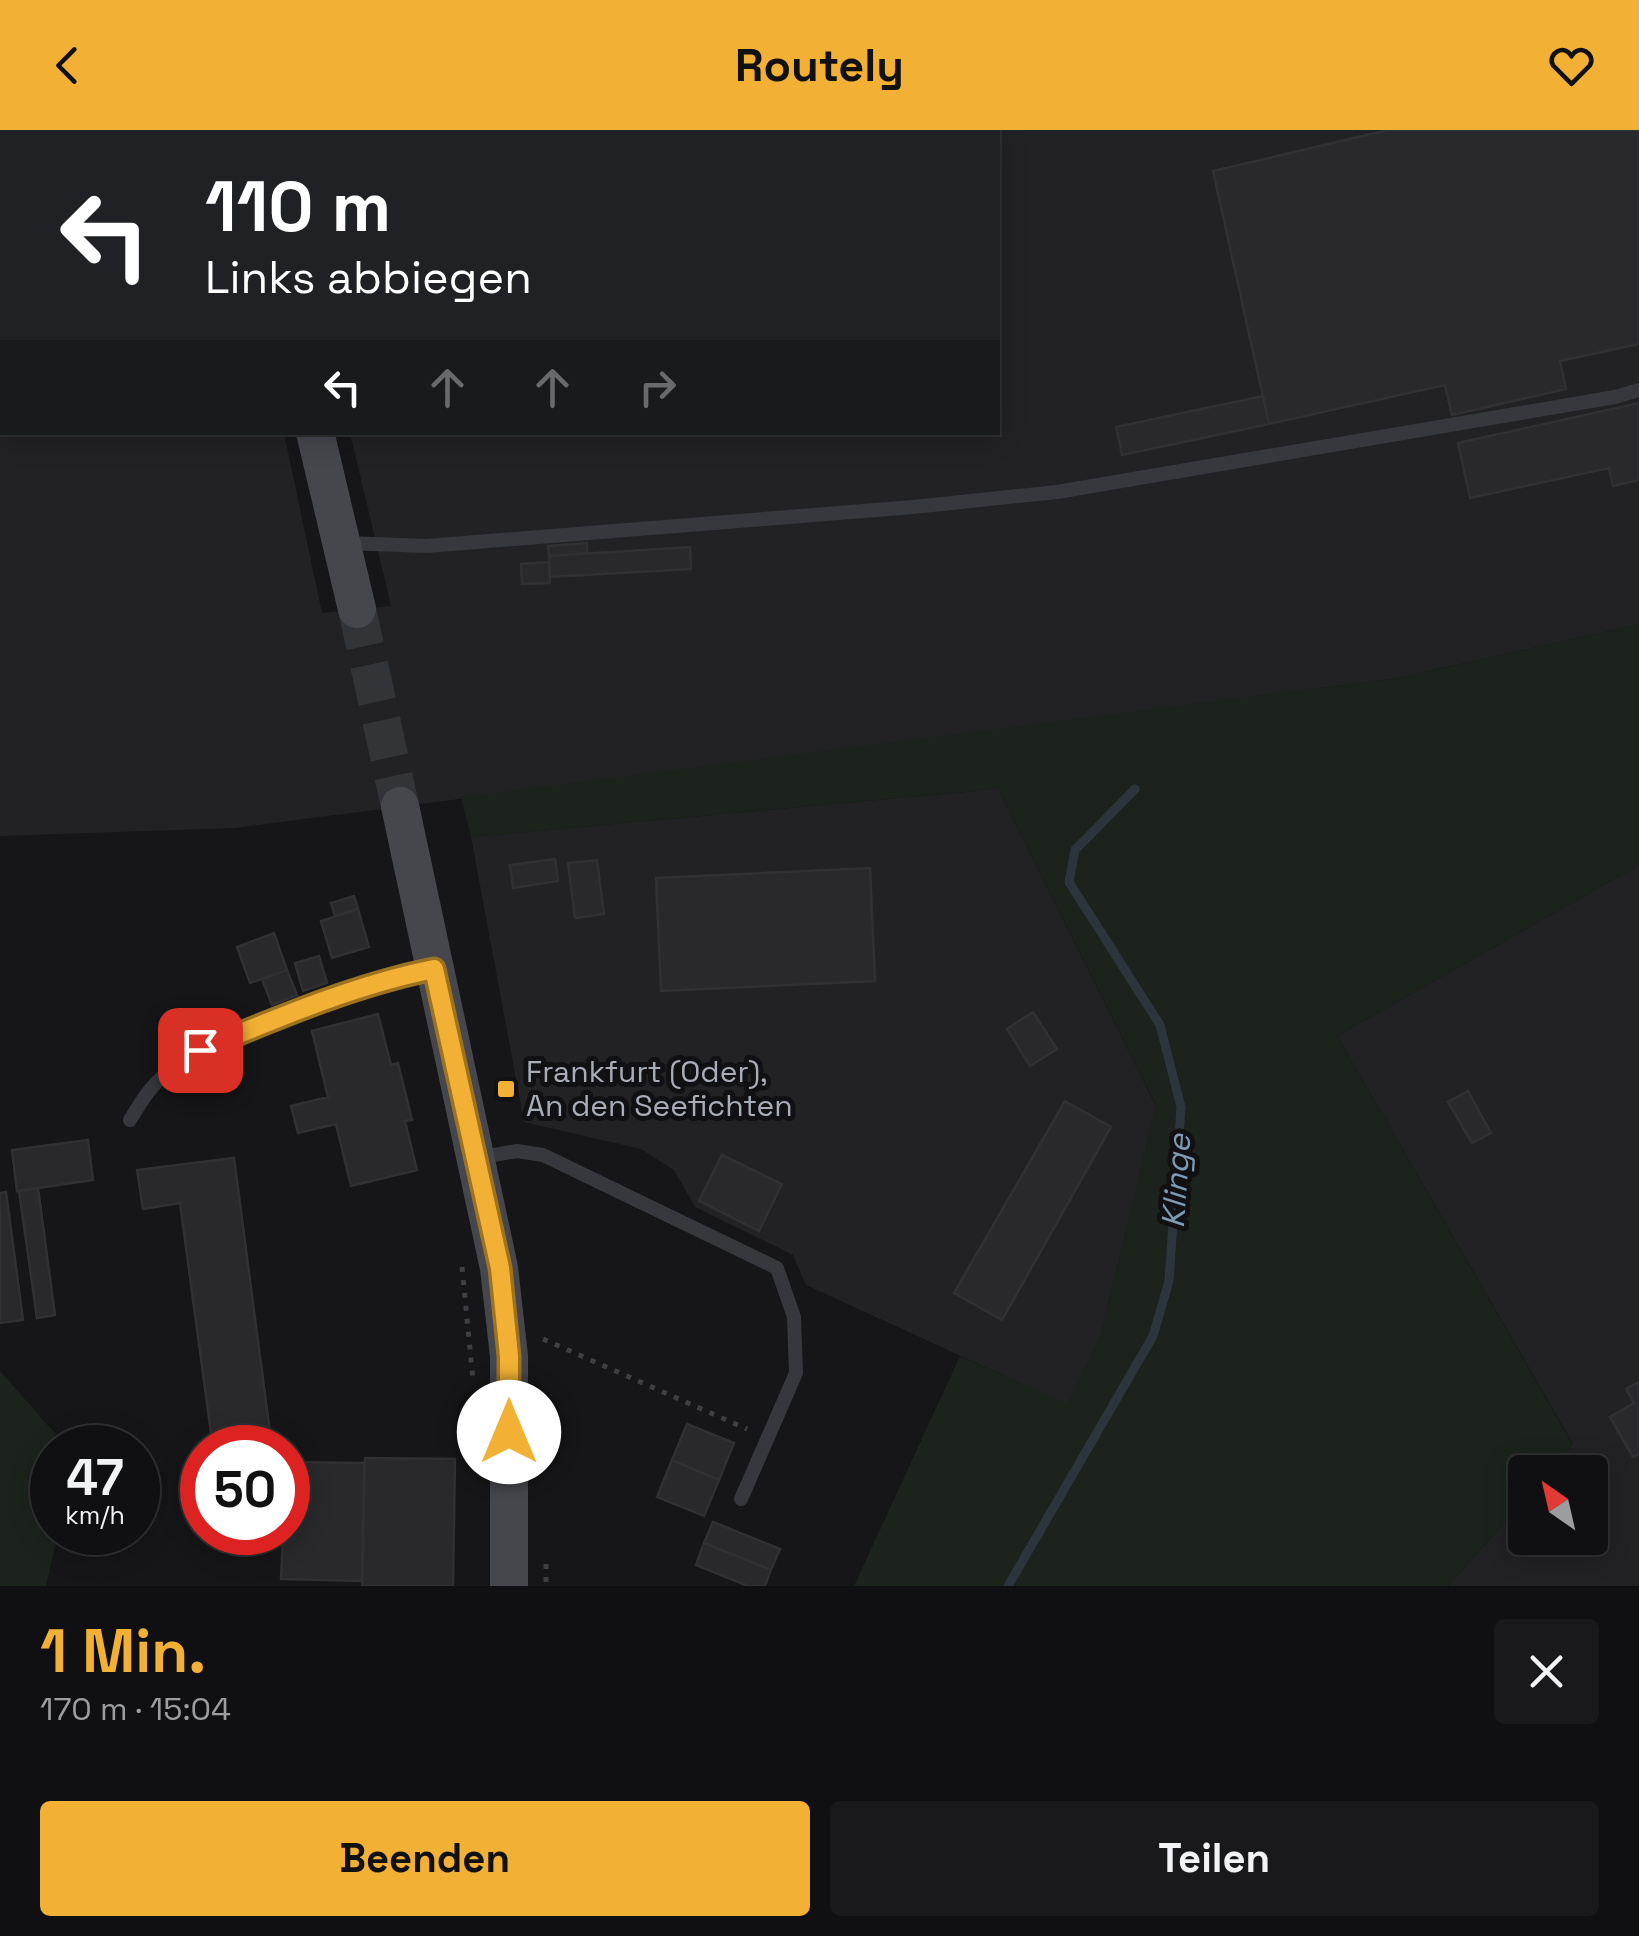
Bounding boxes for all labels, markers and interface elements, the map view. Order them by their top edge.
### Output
text: Routely [735,37,904,94]
icon: back [40,38,95,93]
icon: heart [1544,38,1599,93]
text: 110 m [205,162,391,251]
icon: left [40,170,170,300]
text: Links abbiegen [205,249,532,306]
icon: left [315,360,370,415]
icon: ahead [420,360,475,415]
icon: ahead [525,360,580,415]
icon: right [630,360,685,415]
pin [158,1008,243,1093]
icon: arrive [173,1023,228,1078]
place label: Frankfurt (Oder), An den Seefichten [526,1052,793,1125]
marker: Frankfurt (Oder), An den Seefichten [495,1078,517,1100]
water label: Klinge [1153,1132,1199,1229]
position arrow [457,1380,561,1484]
speed limit sign: 50 [180,1425,310,1555]
text: 47 [66,1446,124,1510]
north arrow [1508,1455,1608,1555]
map controls [1508,1455,1608,1555]
text: km/h [65,1499,125,1531]
text: 1 Min. [40,1613,206,1690]
button: close [1494,1619,1599,1724]
text: 170 m · 15:04 [40,1689,231,1729]
button: Beenden [40,1801,810,1916]
button: Teilen [830,1801,1599,1916]

